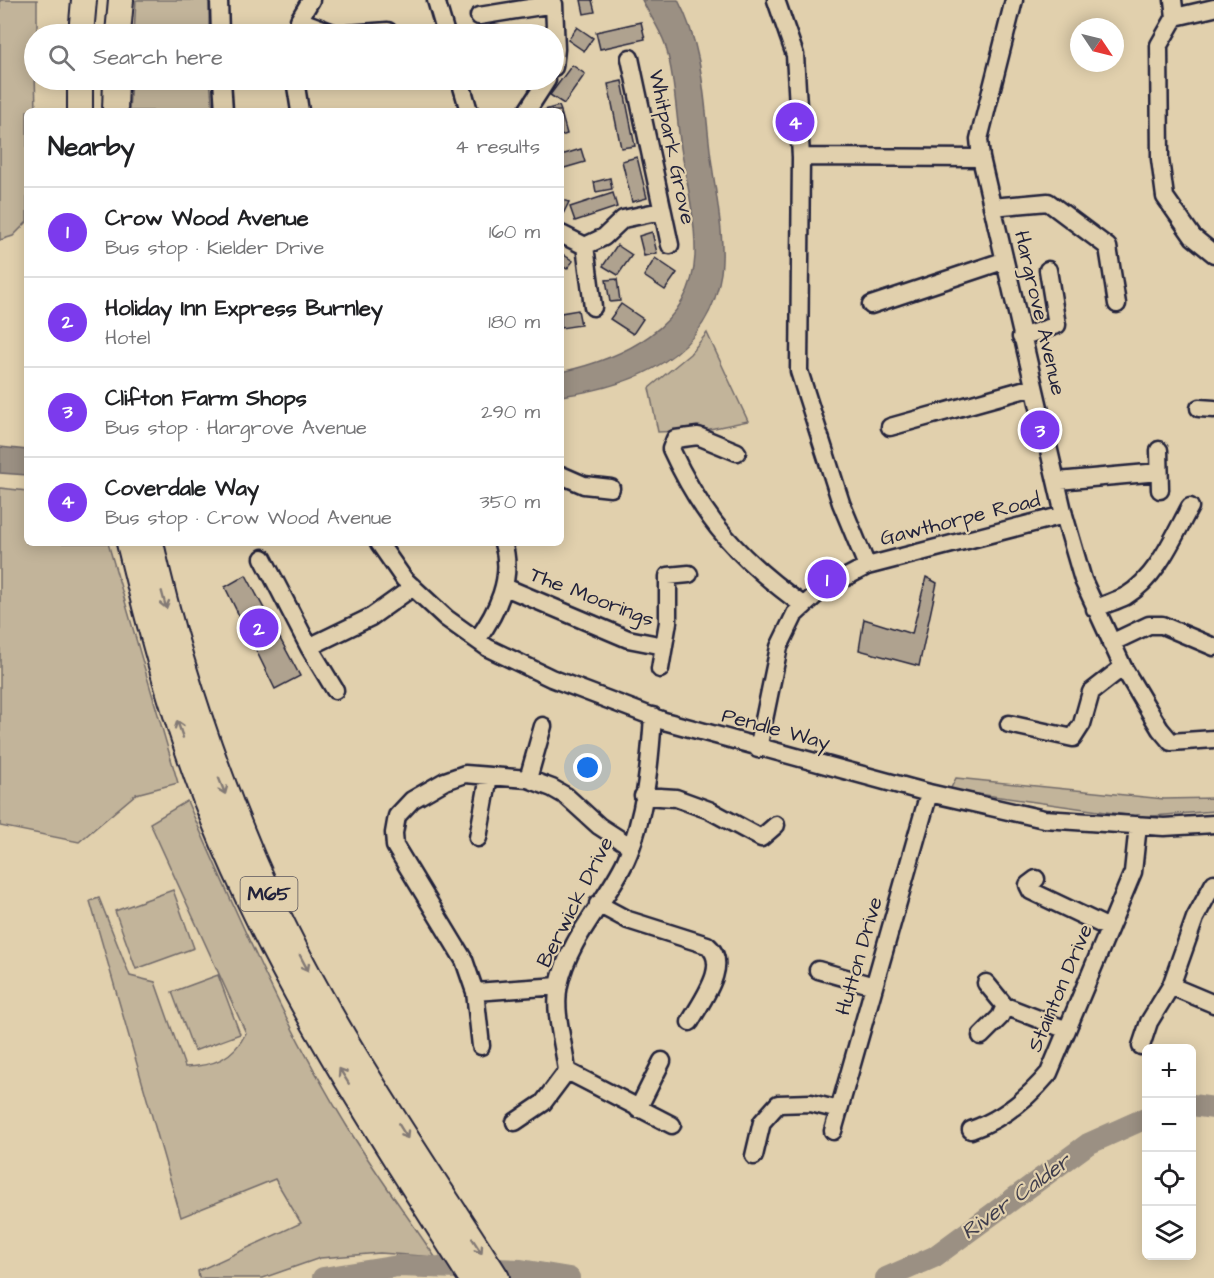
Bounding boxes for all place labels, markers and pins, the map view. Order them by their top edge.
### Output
pin: 4 [776,100,814,144]
pin: 3 [1020,408,1060,452]
pin: 1 [808,556,846,602]
pin: 2 [240,606,278,650]

